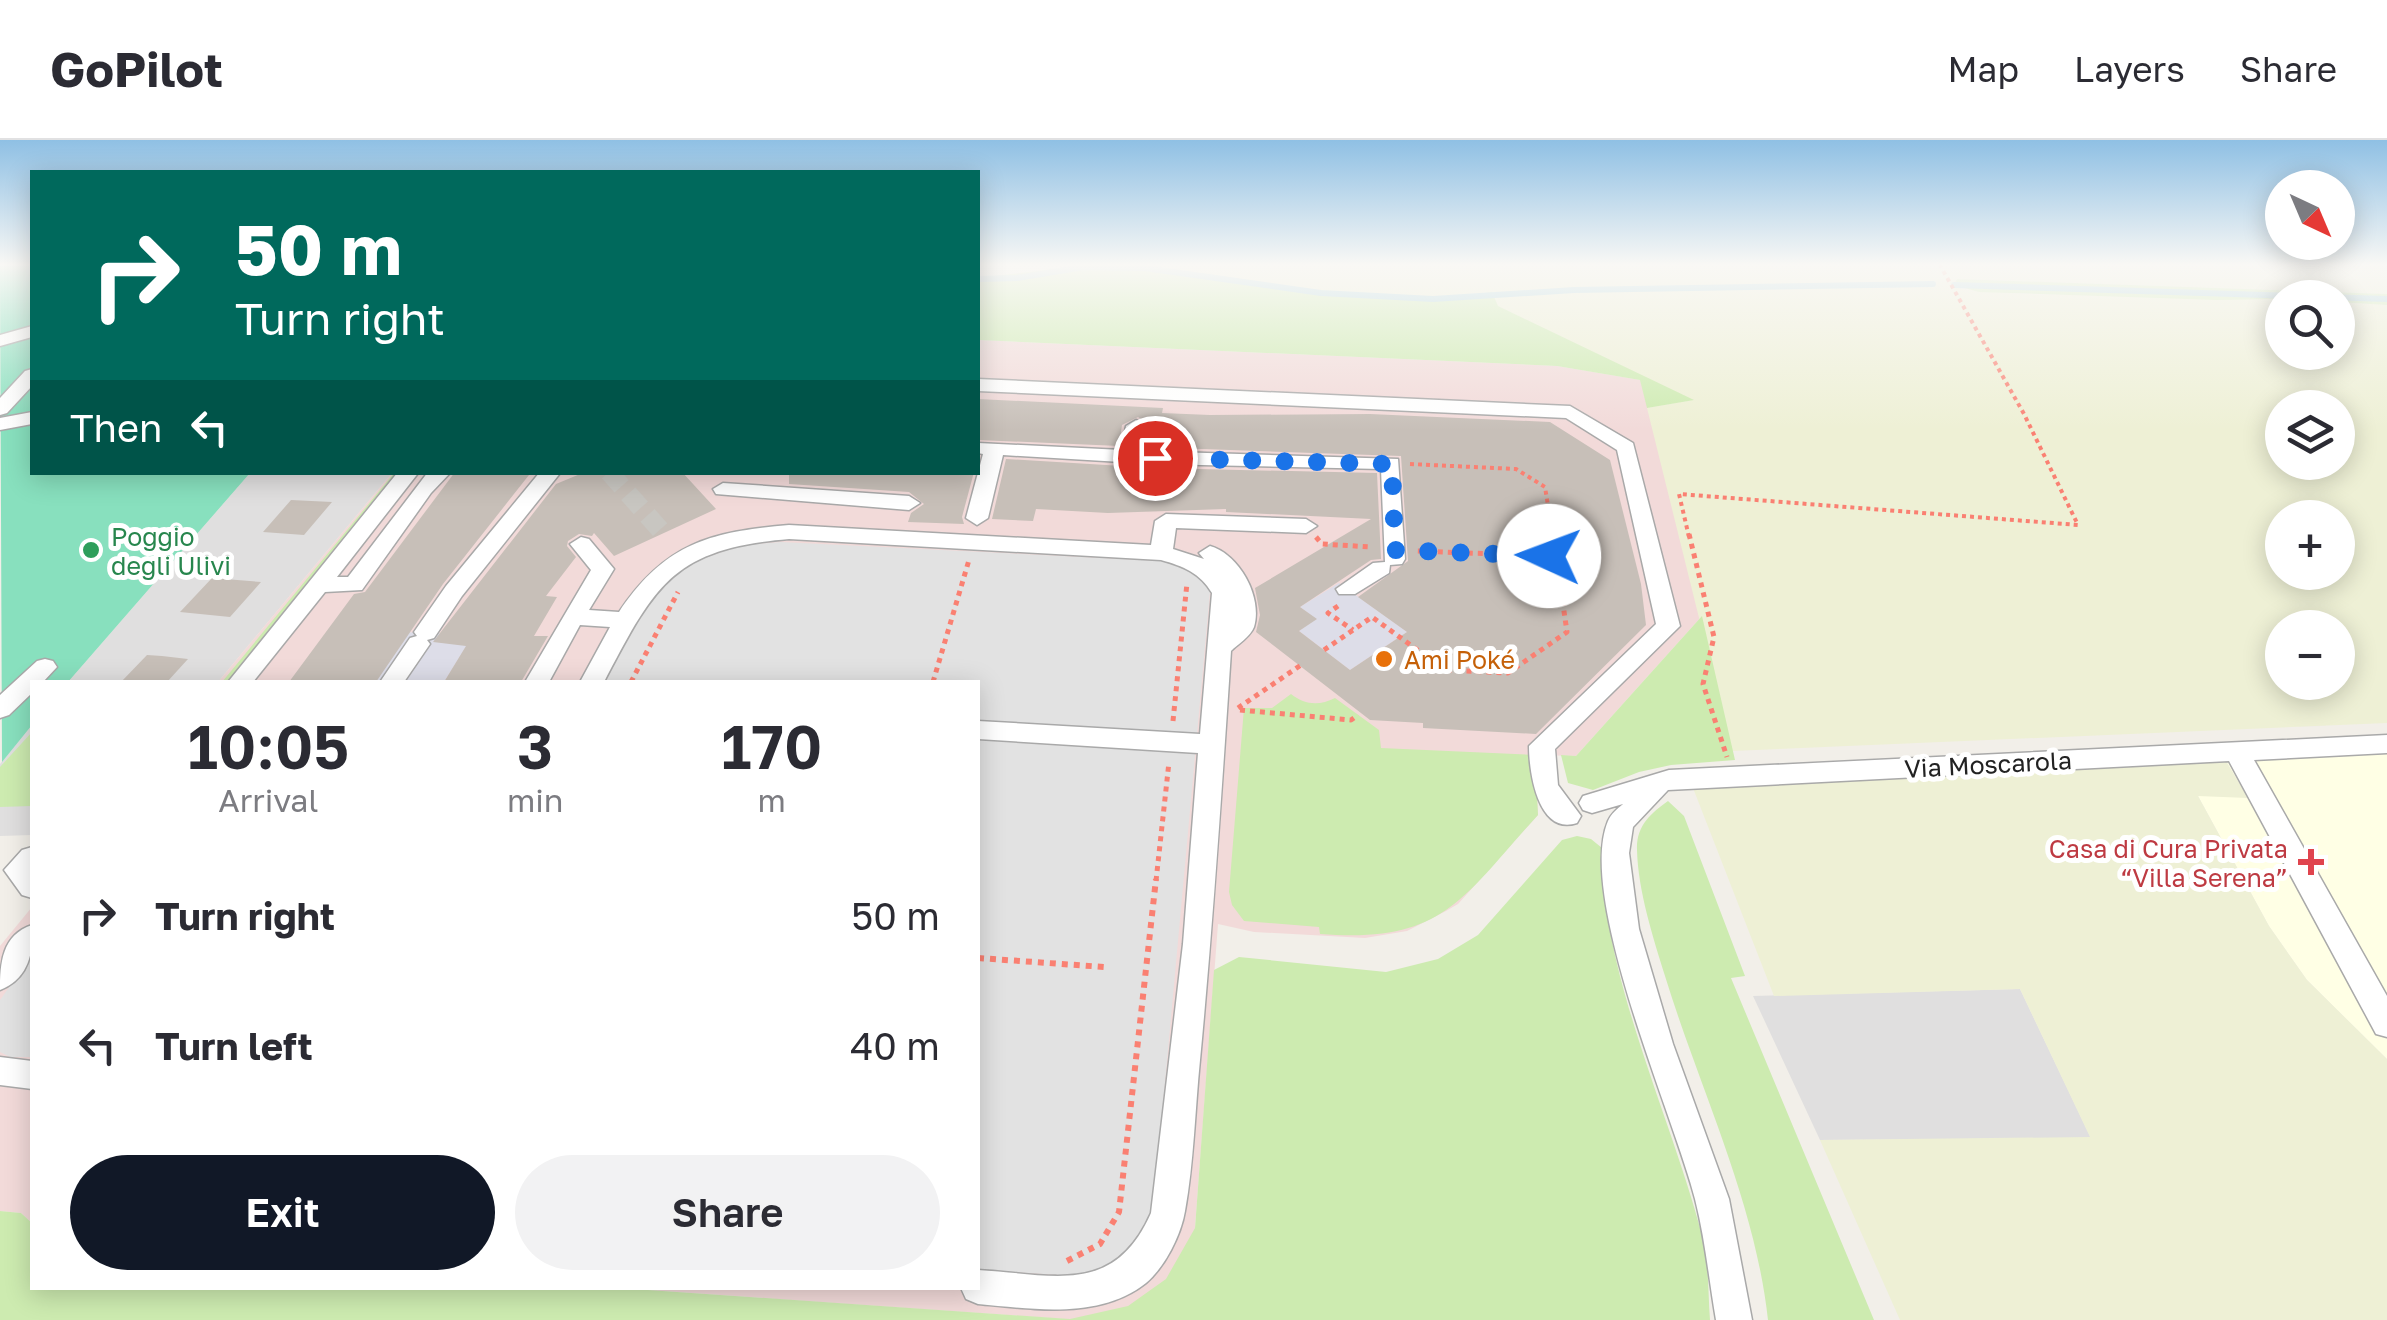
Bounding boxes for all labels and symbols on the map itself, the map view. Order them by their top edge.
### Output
north arrow [2265,170,2355,260]
pin [1113,416,1198,501]
position arrow [1497,504,1601,608]
place label: Poggio degli Ulivi [111,521,231,581]
marker: Poggio degli Ulivi [80,539,102,561]
place label: Ami Poké [1404,644,1515,675]
marker: Ami Poké [1373,648,1395,670]
street label: Via Moscarola [1903,744,2073,784]
place label: Casa di Cura Privata “Villa Serena” [2049,833,2288,893]
marker: Casa di Cura Privata “Villa Serena” [2298,849,2324,875]

